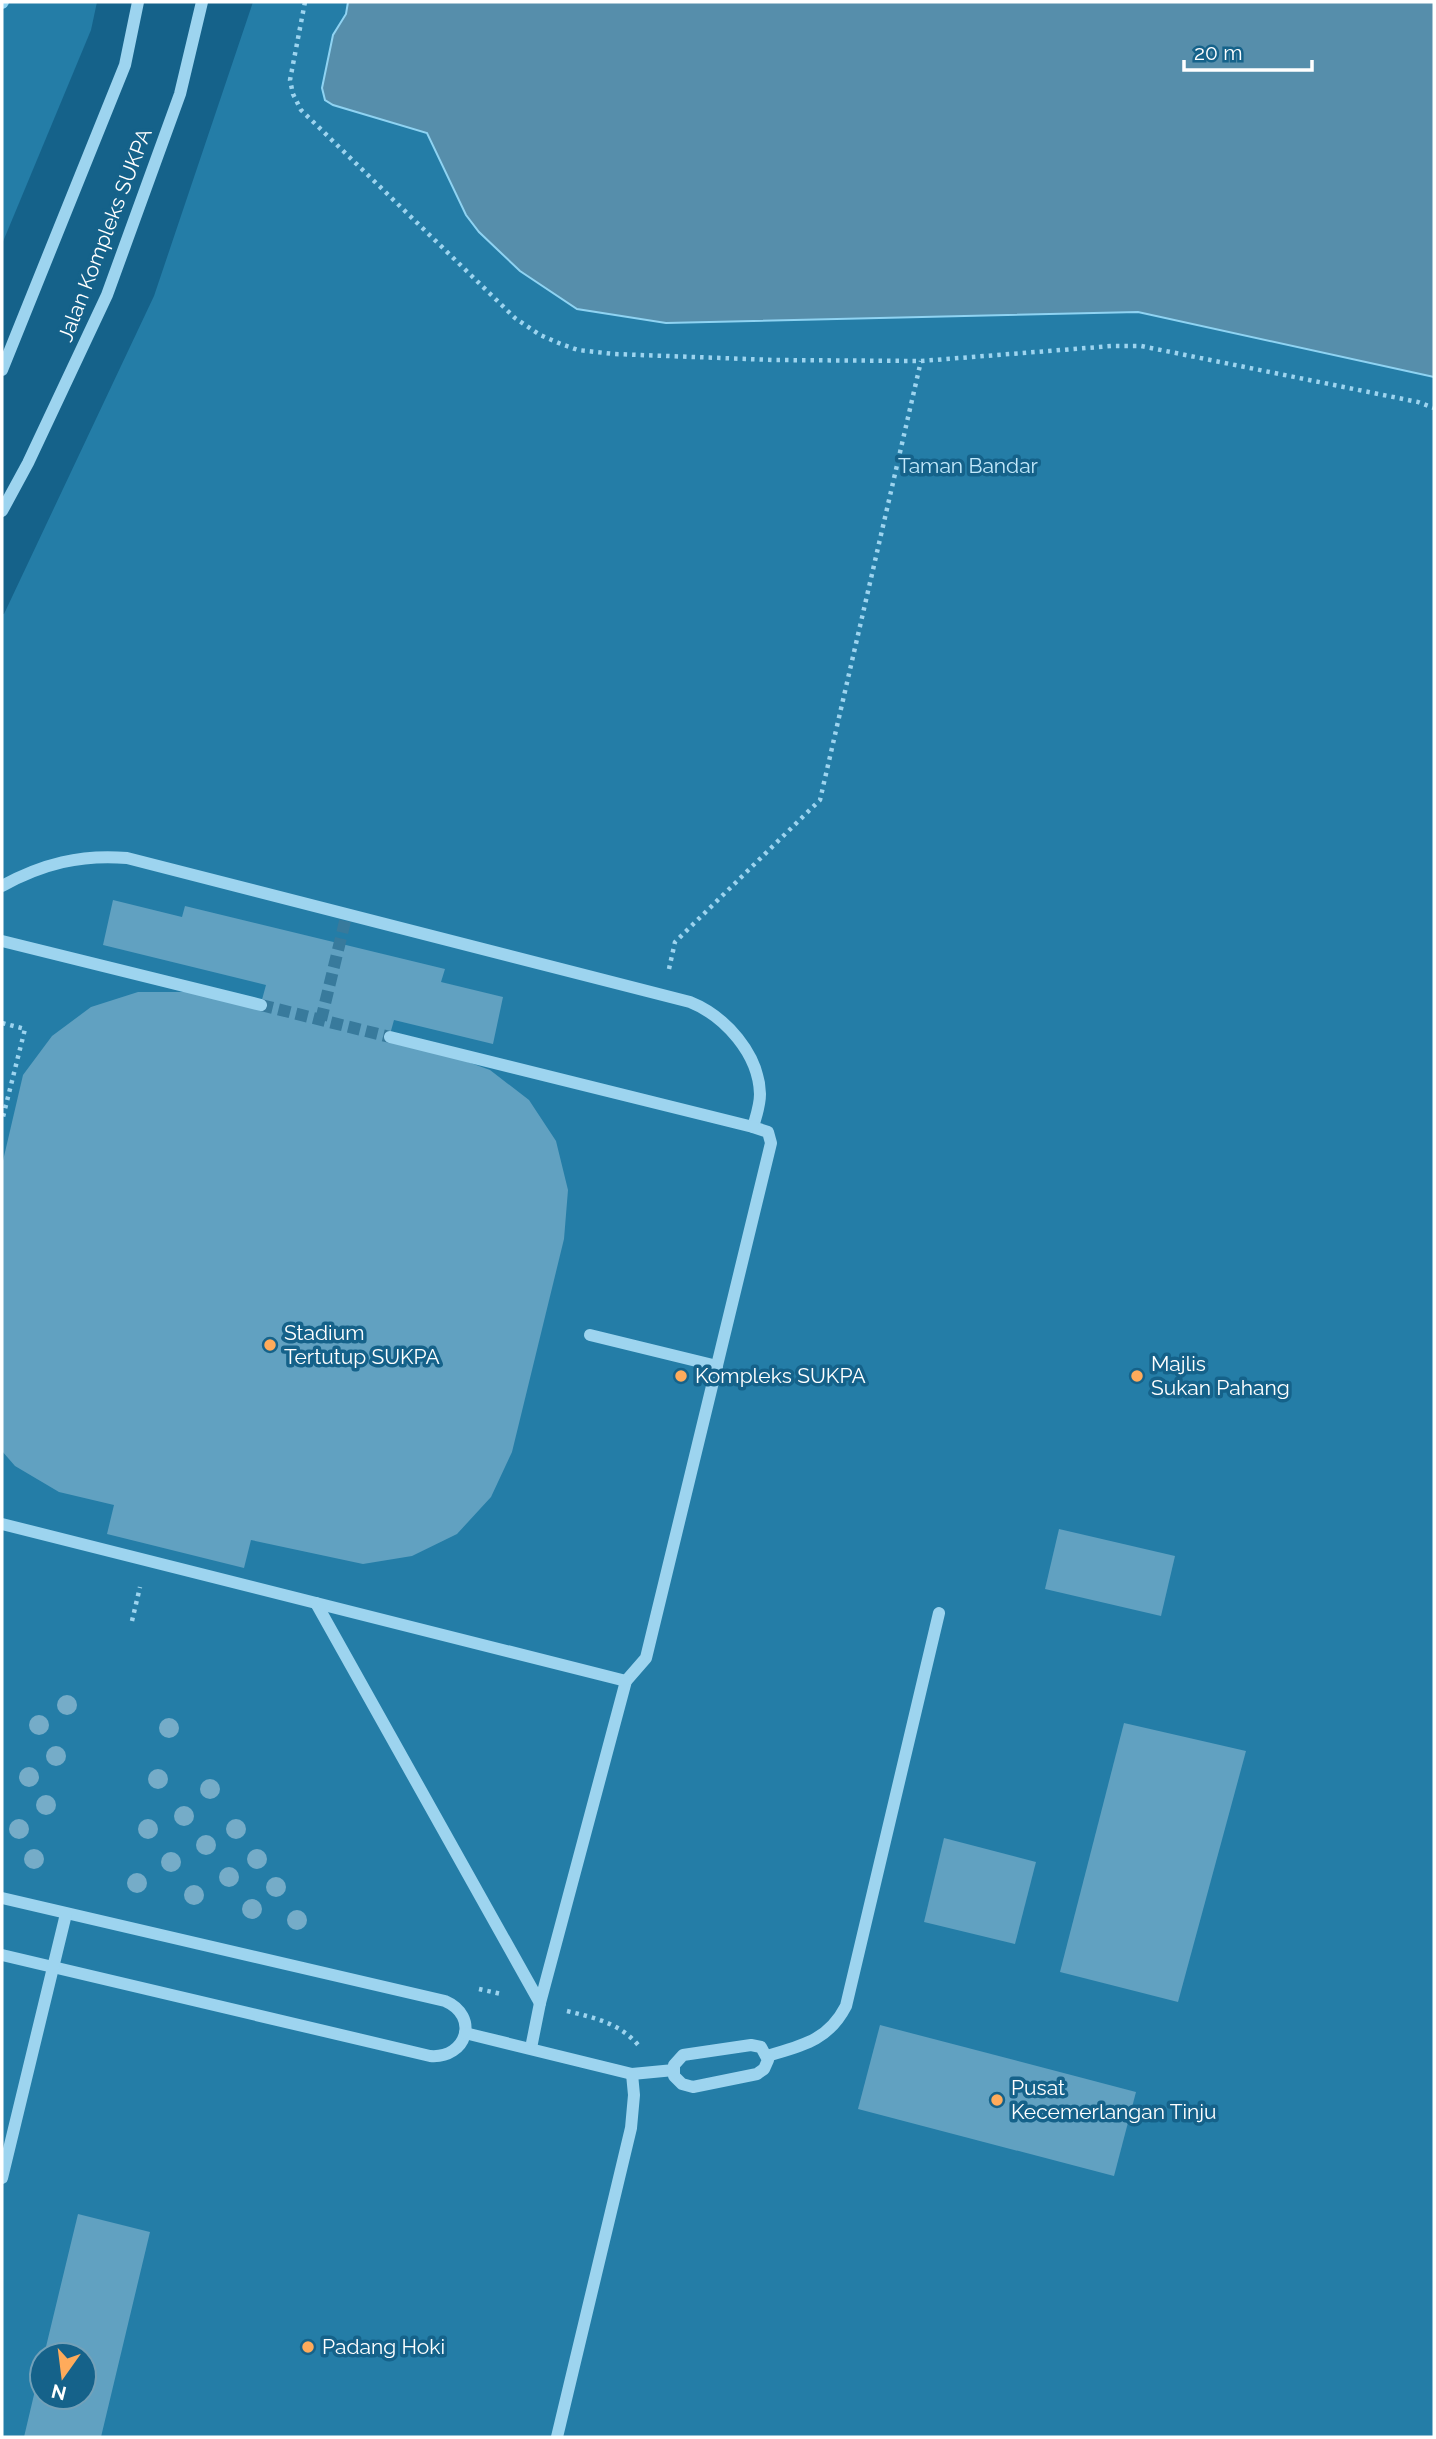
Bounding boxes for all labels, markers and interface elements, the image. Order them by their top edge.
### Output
scale bar [1184,28,1312,72]
text: 20 m [1194,40,1242,65]
street label: Jalan Kompleks SUKPA [52,125,157,345]
park label: Taman Bandar [898,453,1039,478]
place label: Stadium Tertutup SUKPA [284,1320,440,1369]
marker: Stadium Tertutup SUKPA [262,1337,278,1353]
place label: Majlis Sukan Pahang [1151,1351,1290,1400]
place label: Kompleks SUKPA [695,1363,866,1388]
marker: Kompleks SUKPA [673,1368,689,1384]
marker: Majlis Sukan Pahang [1129,1368,1145,1384]
place label: Pusat Kecemerlangan Tinju [1011,2075,1217,2124]
marker: Pusat Kecemerlangan Tinju [989,2092,1005,2108]
place label: Padang Hoki [322,2334,445,2359]
marker: Padang Hoki [300,2339,316,2355]
north arrow [28,2341,98,2411]
text: N [49,2380,69,2405]

